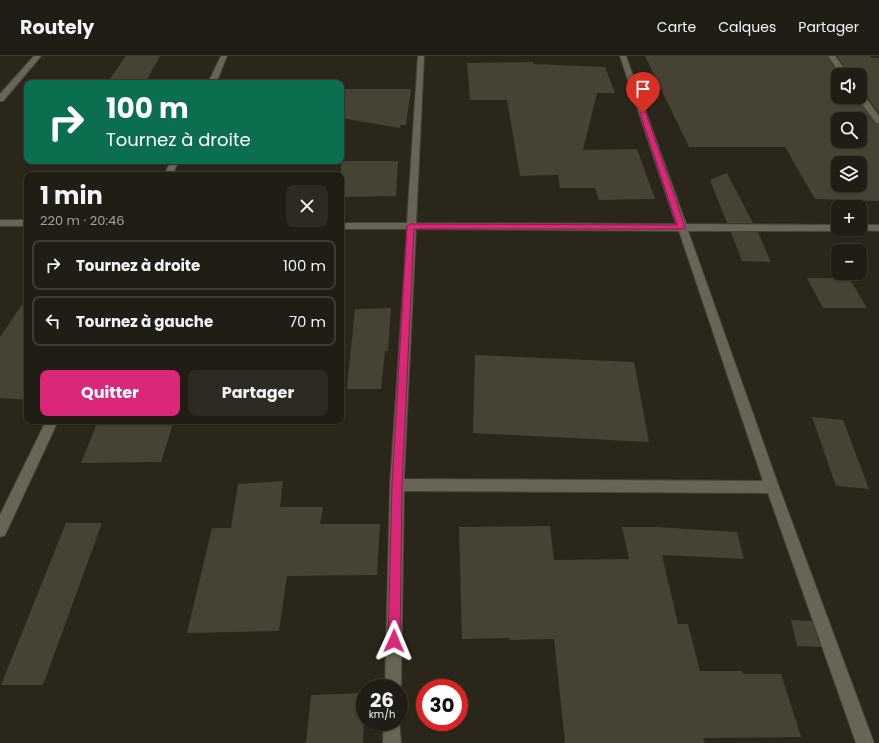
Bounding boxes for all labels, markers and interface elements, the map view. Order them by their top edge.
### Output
text: Routely [20,14,94,41]
text: Carte [657,17,696,37]
text: Calques [718,17,776,37]
text: Partager [798,17,859,37]
map controls [831,68,867,280]
button: sound [831,68,867,104]
pin [626,72,660,113]
icon: arrive [632,78,654,100]
text: 100 m [106,89,189,128]
icon: right [40,96,92,148]
button: search [831,112,867,148]
text: Tournez à droite [106,127,251,152]
button: layers [831,156,867,192]
text: 1 min [40,179,103,212]
button: close [286,185,328,227]
button: + [831,200,867,236]
text: 220 m · 20:46 [40,211,125,230]
button: − [831,244,867,280]
icon: right [42,254,64,276]
text: Tournez à droite [76,255,200,276]
text: 100 m [283,255,326,276]
icon: left [42,310,64,332]
text: Tournez à gauche [76,311,213,332]
text: 70 m [289,311,326,332]
button: Quitter [40,370,180,416]
button: Partager [188,370,328,416]
position arrow [373,620,415,662]
speed limit sign: 30 [416,679,468,731]
text: 26 [370,686,394,714]
text: km/h [369,707,395,722]

